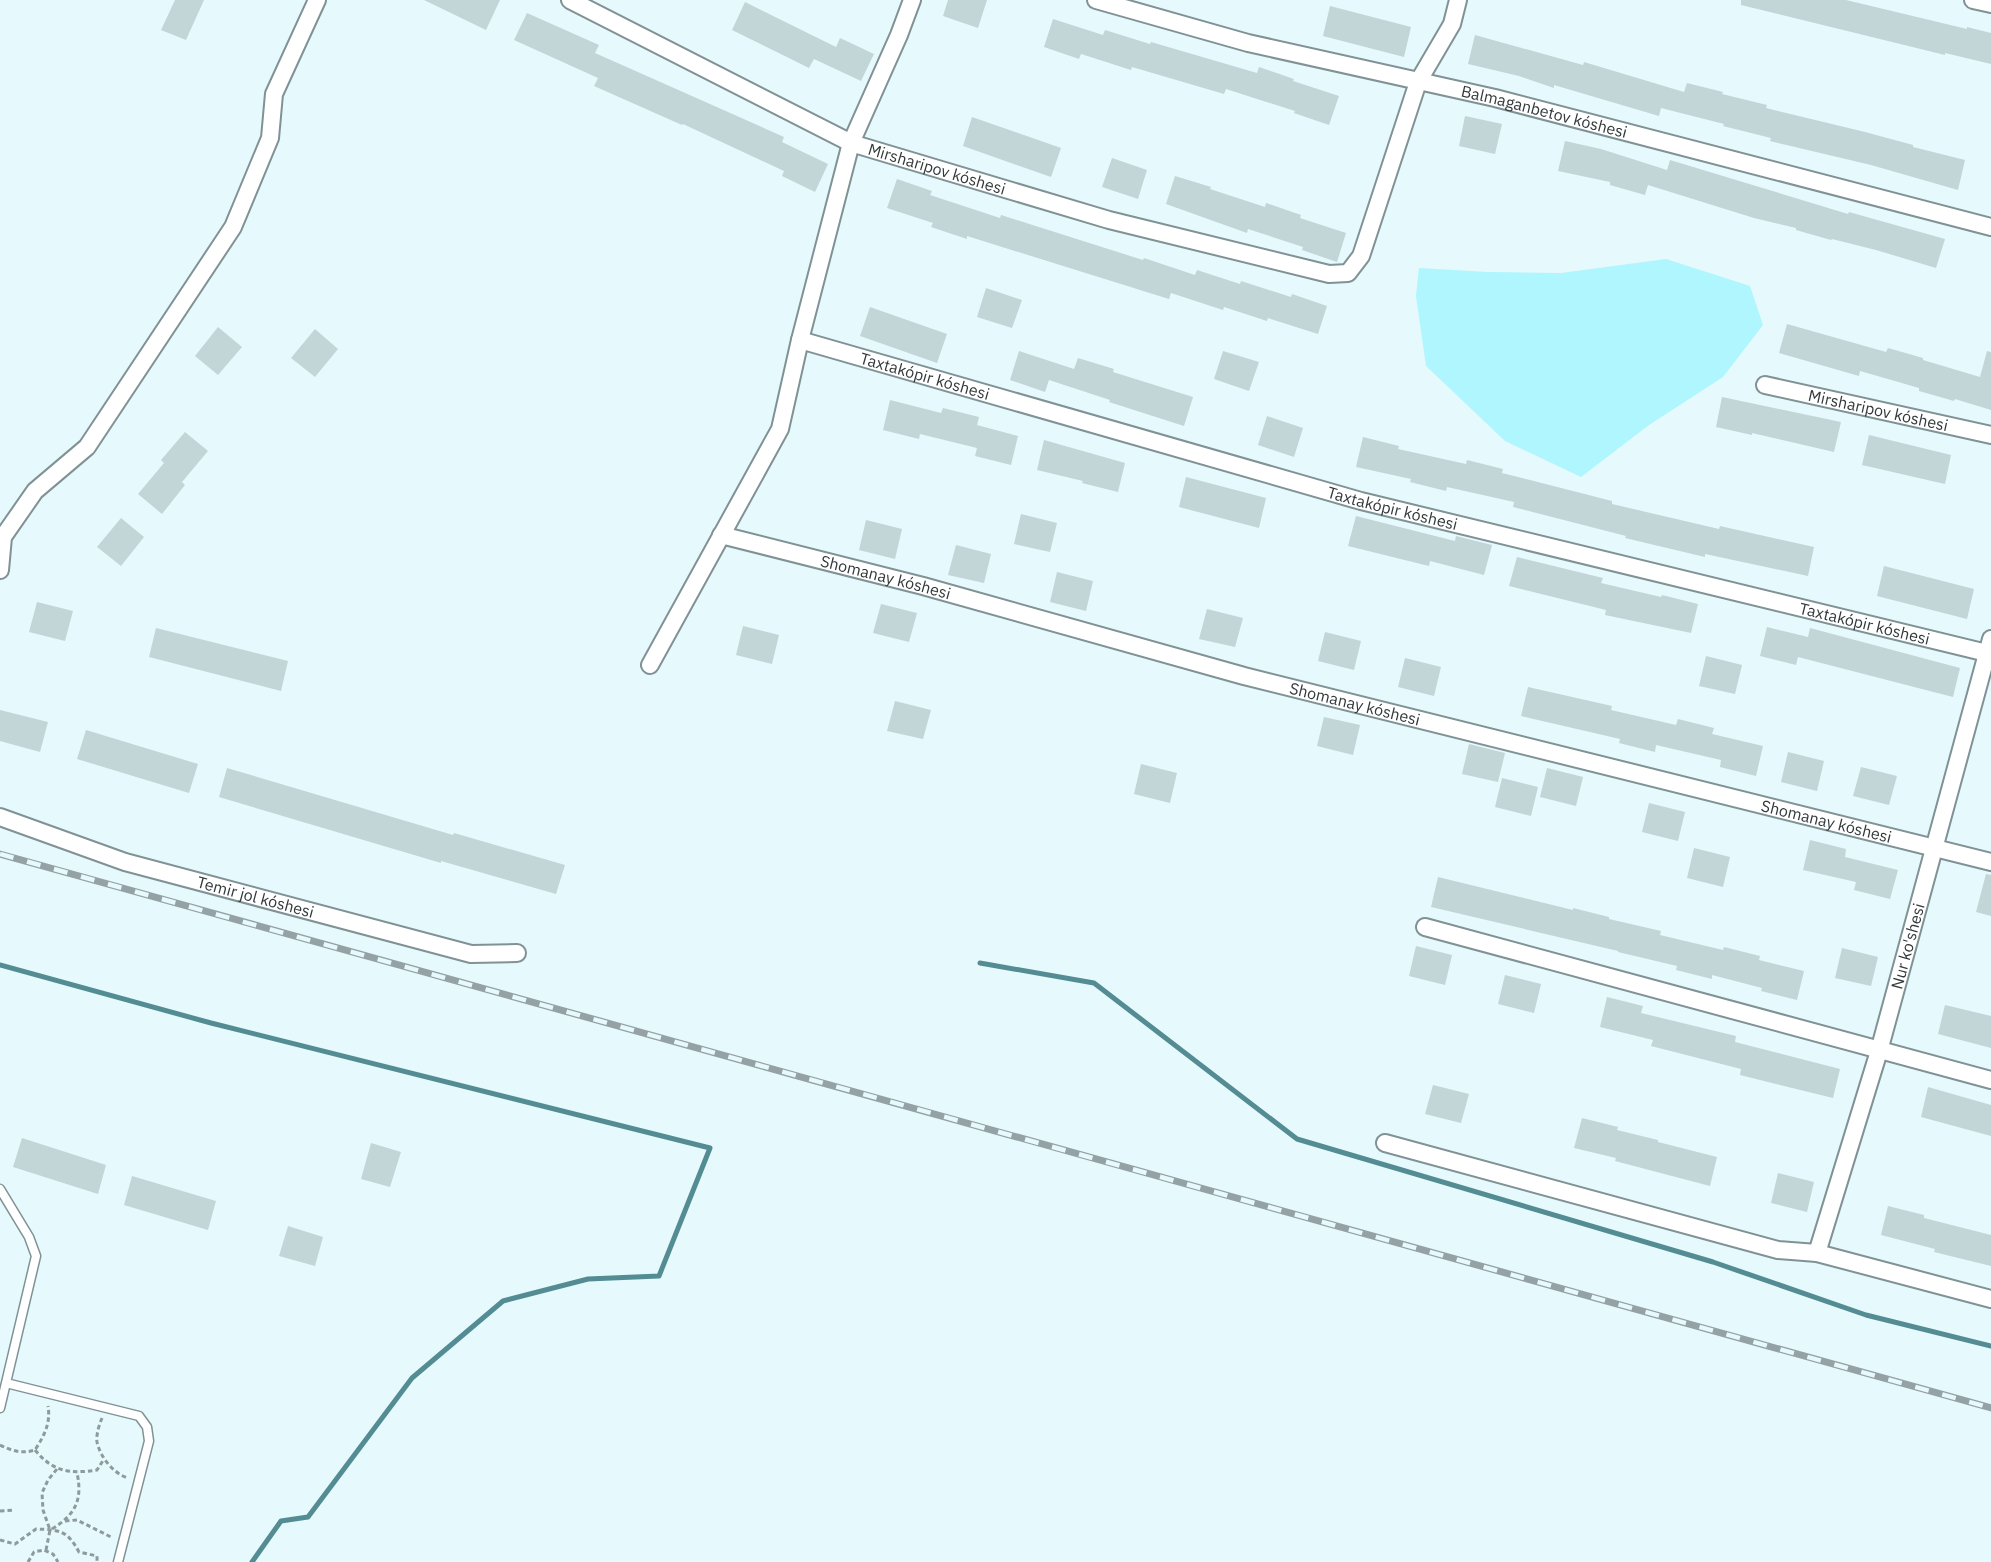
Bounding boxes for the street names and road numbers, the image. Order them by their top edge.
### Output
street label: Balmaganbetov kóshesi [1459,81,1629,142]
street label: Mirsharipov kóshesi [866,139,1008,199]
street label: Taxtakópir kóshesi [858,348,992,404]
street label: Mirsharipov kóshesi [1806,385,1950,435]
street label: Taxtakópir kóshesi [1325,482,1460,534]
street label: Shomanay kóshesi [818,551,953,603]
street label: Taxtakópir kóshesi [1797,598,1932,649]
street label: Shomanay kóshesi [1288,678,1422,729]
street label: Shomanay kóshesi [1759,795,1894,847]
street label: Temir jol kóshesi [195,872,316,922]
street label: Nur ko'shesi [1886,901,1929,991]

